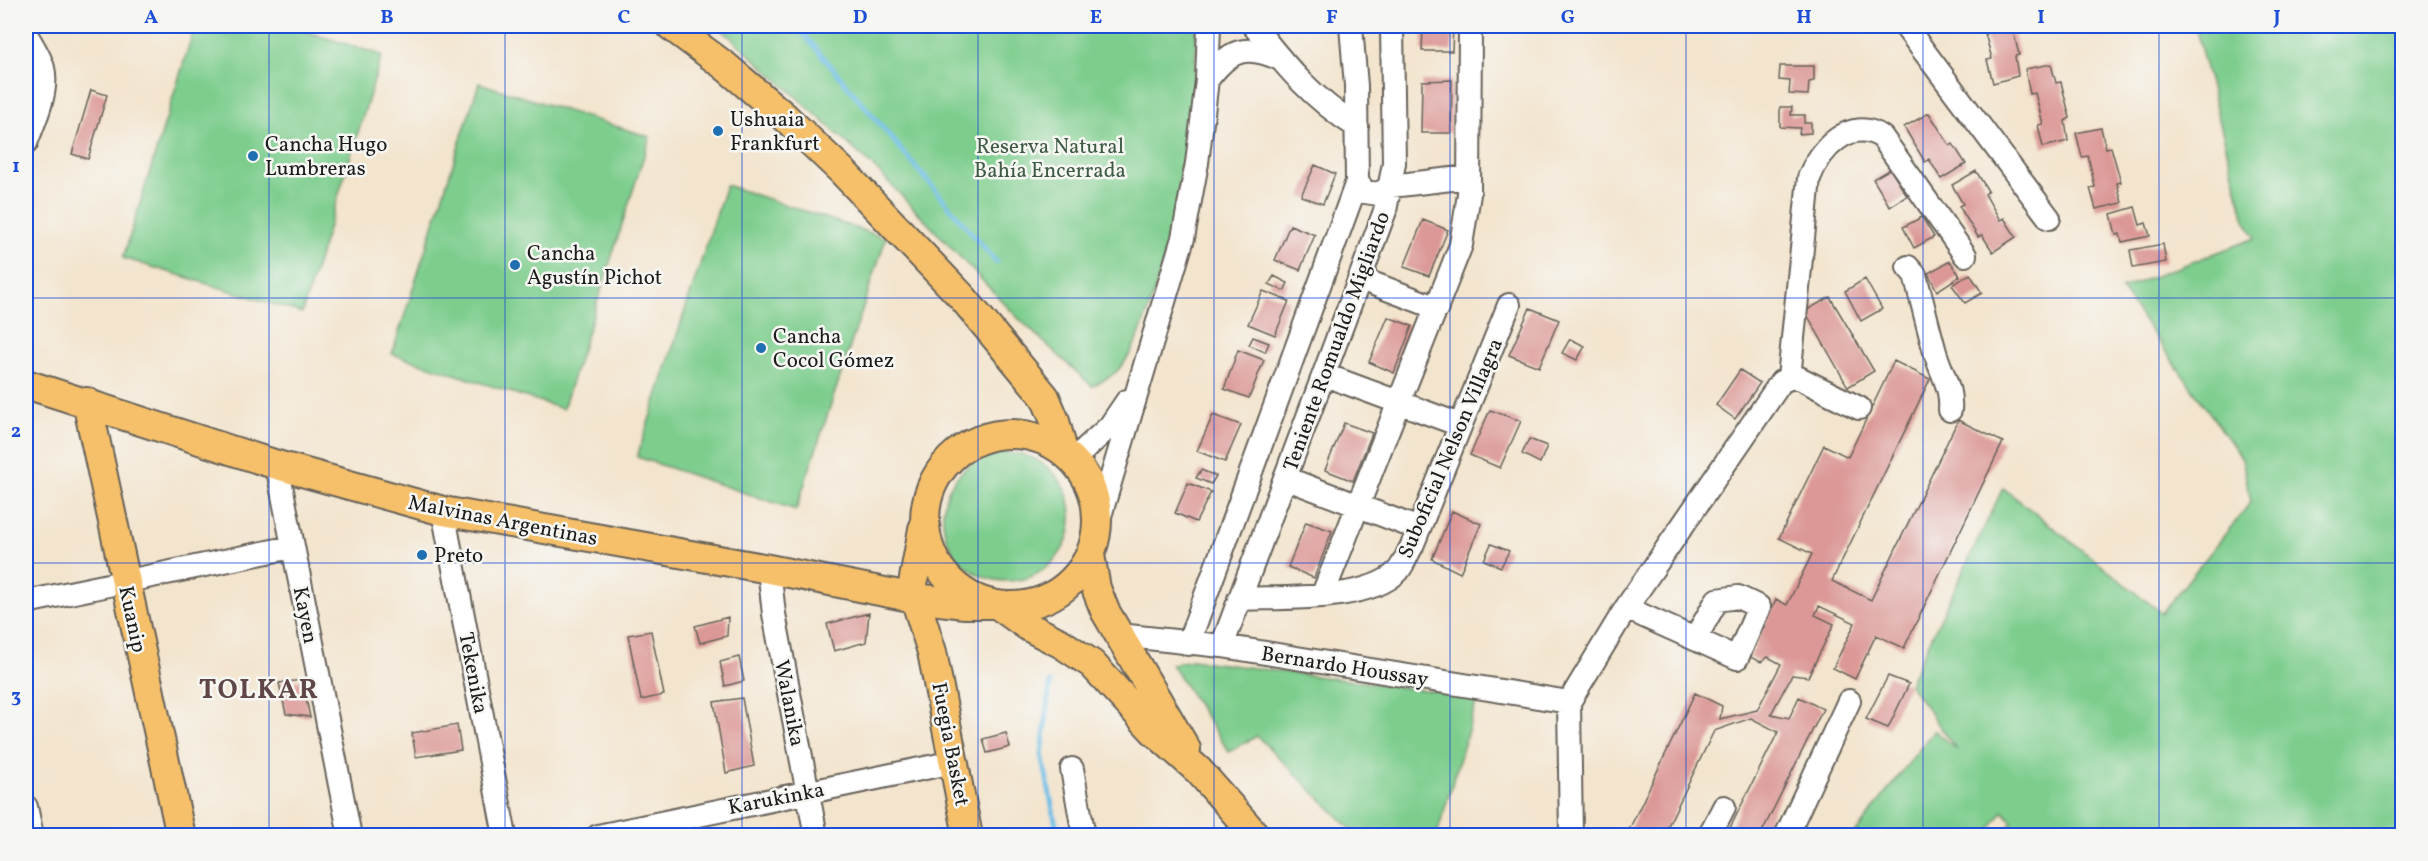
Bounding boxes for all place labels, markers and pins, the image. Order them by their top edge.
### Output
place label: Ushuaia Frankfurt [730,106,820,159]
marker: Ushuaia Frankfurt [711,124,725,138]
place label: Cancha Hugo Lumbreras [265,131,387,184]
marker: Cancha Hugo Lumbreras [246,149,260,163]
place label: Cancha Agustín Pichot [527,240,662,293]
marker: Cancha Agustín Pichot [508,258,522,272]
place label: Cancha Cocol Gómez [773,323,894,376]
marker: Cancha Cocol Gómez [754,341,768,355]
place label: Preto [434,542,483,571]
marker: Preto [415,548,429,562]

